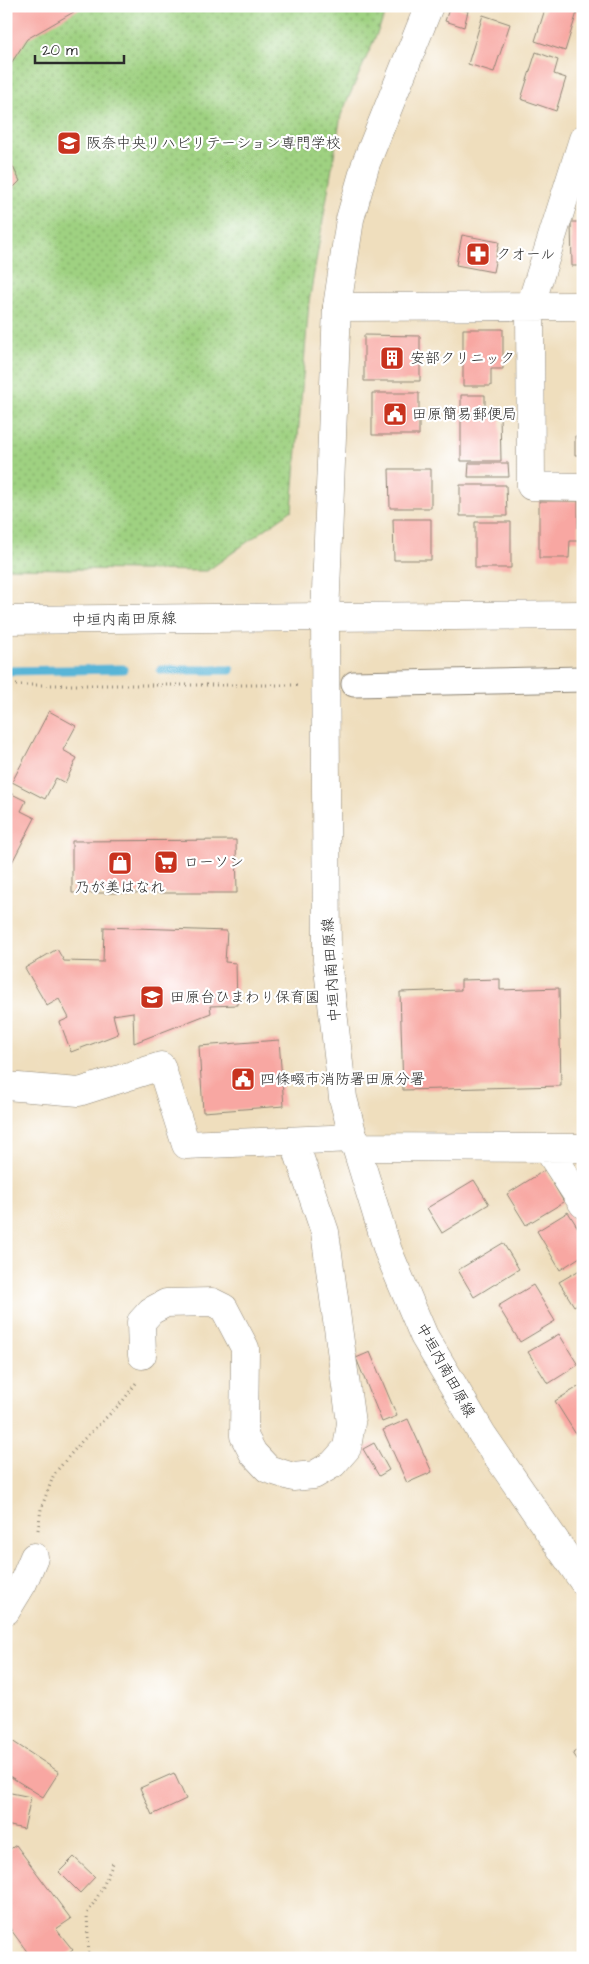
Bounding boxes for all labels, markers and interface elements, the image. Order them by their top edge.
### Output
scale bar [35,32,124,64]
text: 20 m [42,40,78,61]
school or university icon: 阪奈中央リハビリテーション専門学校 [56,130,82,156]
place label: 阪奈中央リハビリテーション専門学校 [86,133,341,154]
pharmacy icon: クオール [465,241,491,267]
place label: クオール [496,244,555,265]
building icon: 安部クリニック [379,345,405,371]
place label: 安部クリニック [410,348,515,369]
public building icon: 田原簡易郵便局 [382,401,408,427]
place label: 田原簡易郵便局 [412,404,517,425]
street label: 中垣内南田原線 [71,608,177,631]
supermarket icon: ローソン [153,849,179,875]
shop icon: 乃が美はなれ [107,850,133,876]
place label: ローソン [184,852,244,873]
place label: 乃が美はなれ [75,877,165,898]
street label: 中垣内南田原線 [317,917,346,1023]
school or university icon: 田原台ひまわり保育園 [139,984,165,1010]
place label: 田原台ひまわり保育園 [170,987,320,1008]
public building icon: 四條畷市消防署田原分署 [230,1066,256,1092]
place label: 四條畷市消防署田原分署 [260,1069,425,1090]
street label: 中垣内南田原線 [411,1319,480,1421]

